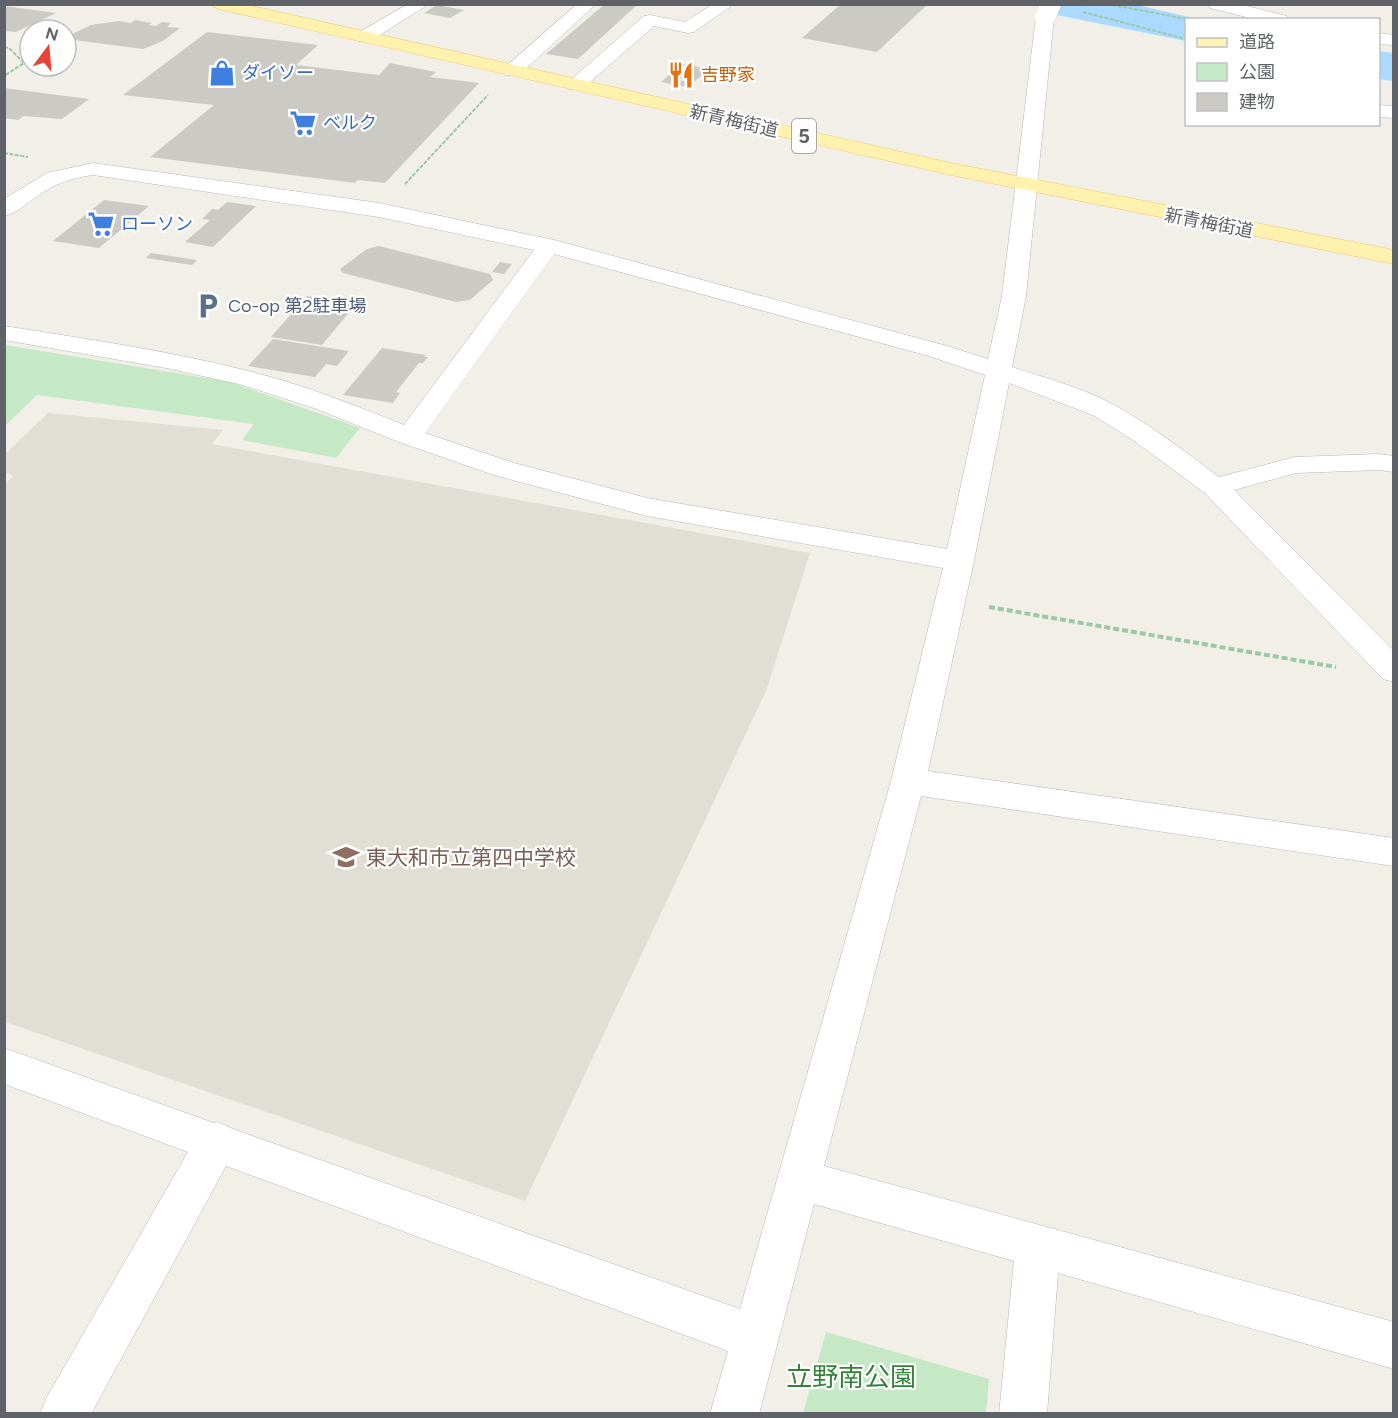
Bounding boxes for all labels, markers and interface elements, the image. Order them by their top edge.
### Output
north arrow [18,18,78,78]
legend [1185,18,1380,126]
text: N [43,23,61,45]
text: 道路 [1239,31,1275,53]
shop icon: ダイソー [207,58,237,88]
restaurant icon: 吉野家 [666,60,696,90]
text: 公園 [1239,61,1275,83]
place label: ダイソー [242,62,314,84]
place label: 吉野家 [701,64,755,86]
text: 建物 [1239,91,1275,113]
street label: 新青梅街道 [688,100,780,142]
supermarket icon: ベルク [288,108,318,138]
place label: ベルク [323,112,377,134]
road number: 5 [792,119,816,153]
street label: 新青梅街道 [1163,204,1255,242]
supermarket icon: ローソン [86,209,116,239]
place label: ローソン [121,213,193,235]
parking icon: Co-op 第2駐車場 [193,291,223,321]
place label: Co-op 第2駐車場 [228,295,367,317]
school or university icon: 東大和市立第四中学校 [331,842,361,872]
place label: 東大和市立第四中学校 [366,845,576,870]
park label: 立野南公園 [786,1361,916,1393]

